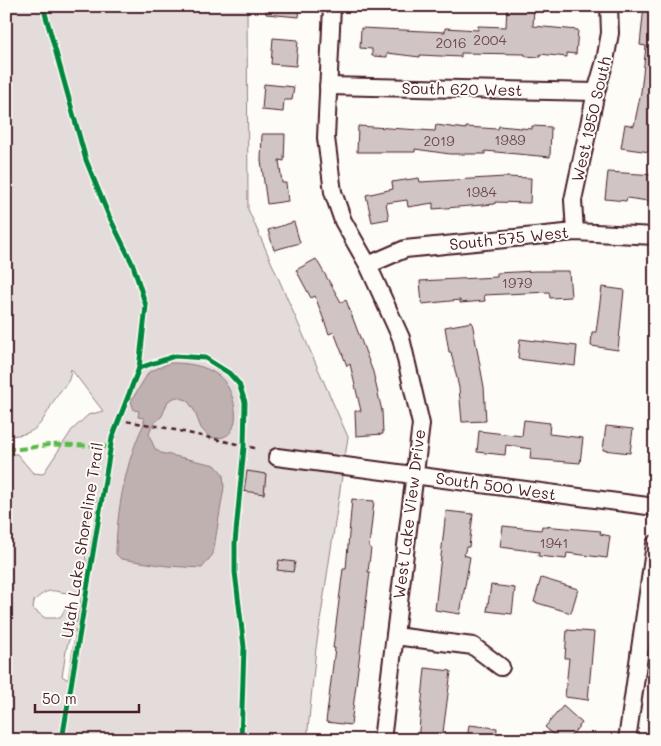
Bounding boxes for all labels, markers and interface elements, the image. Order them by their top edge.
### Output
house number: 2004 [473,30,507,49]
house number: 2016 [435,33,467,52]
street label: West 1950 South [566,54,615,184]
street label: South 620 West [401,77,523,100]
house number: 1989 [494,130,526,149]
house number: 2019 [424,131,454,150]
house number: 1984 [465,182,497,201]
street label: South 575 West [448,221,570,254]
house number: 1979 [502,273,532,292]
street label: West Lake View Drive [388,428,429,600]
street label: Utah Lake Shoreline Trail [56,441,107,639]
street label: South 500 West [434,467,558,504]
house number: 1941 [539,533,569,552]
scale bar [35,681,139,713]
text: 50 m [42,688,77,708]

